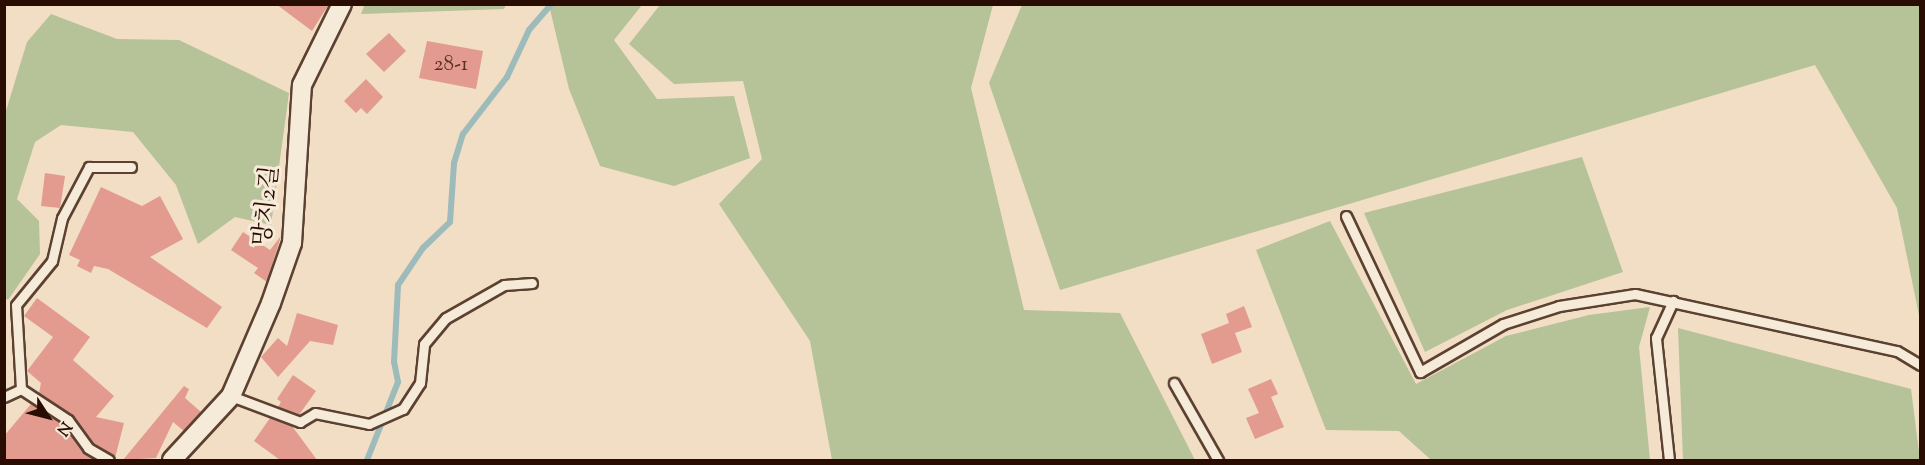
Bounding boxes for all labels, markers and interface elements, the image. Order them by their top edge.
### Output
house number: 28-1 [434,52,468,78]
street label: 망치2길 [249,164,287,248]
north arrow [18,387,78,447]
text: N [50,416,76,440]

